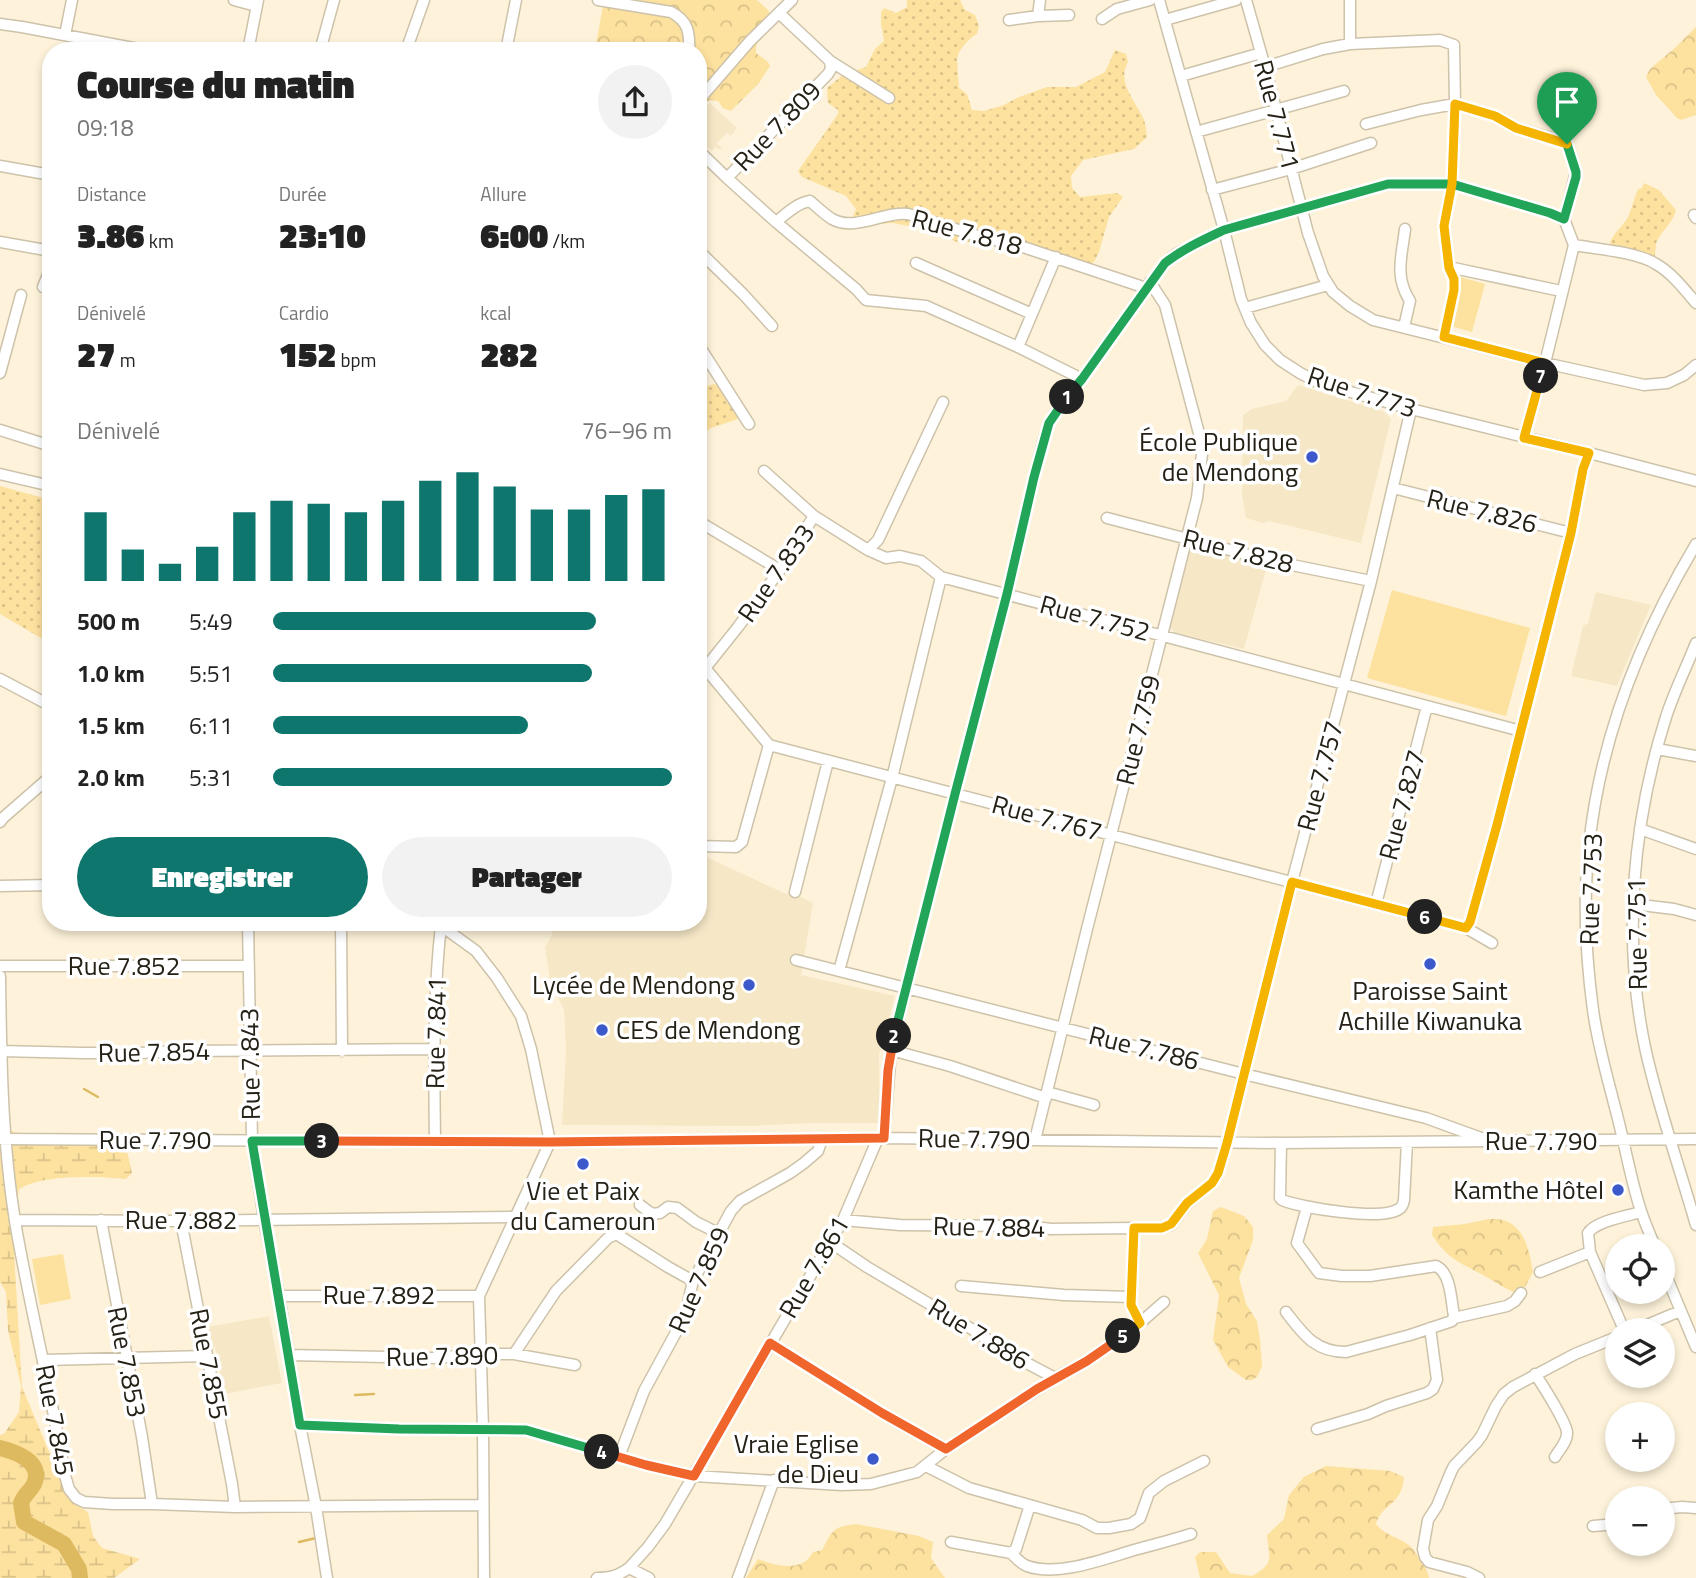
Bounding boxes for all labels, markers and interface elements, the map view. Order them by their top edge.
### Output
text: Course du matin [77,55,354,113]
street label: Rue 7.771 [1244,56,1311,174]
button: share [598,65,672,139]
street label: Rue 7.809 [724,72,830,180]
pin [1537,72,1597,144]
icon: arrive [1548,83,1586,121]
text: 09:18 [77,110,134,145]
text: Distance [77,179,146,208]
text: Durée [279,179,327,208]
text: Allure [480,179,527,208]
street label: Rue 7.818 [908,198,1026,265]
text: 3.86 [77,208,145,262]
text: 23:10 [279,208,366,262]
text: 6:00 [480,208,548,262]
text: km [145,226,174,255]
text: /km [548,226,585,255]
text: Dénivelé [77,298,146,327]
text: Cardio [279,298,329,327]
text: kcal [480,298,511,327]
text: 27 [77,327,116,381]
text: 152 [279,327,336,381]
text: 282 [480,327,538,381]
text: m [116,345,136,374]
text: bpm [336,345,377,374]
street label: Rue 7.773 [1303,356,1422,427]
pin: 7 [1524,358,1558,394]
text: 7 [1535,361,1546,390]
pin: 1 [1050,380,1084,414]
text: 1 [1061,382,1072,411]
text: Dénivelé [77,413,160,448]
text: 76–96 m [582,413,672,448]
place label: École Publique de Mendong [1139,422,1298,491]
marker: École Publique de Mendong [1304,449,1320,465]
street label: Rue 7.826 [1423,478,1541,543]
street label: Rue 7.833 [727,515,824,630]
street label: Rue 7.828 [1179,518,1297,583]
street label: Rue 7.752 [1036,584,1154,651]
text: 500 m [77,604,140,639]
text: 5:49 [189,604,233,639]
text: 1.0 km [77,656,145,691]
text: 5:51 [189,656,233,691]
street label: Rue 7.759 [1105,671,1170,789]
text: 1.5 km [77,708,145,743]
text: 6:11 [189,708,233,743]
street label: Rue 7.757 [1286,717,1353,835]
street label: Rue 7.827 [1368,746,1435,864]
text: 2.0 km [77,760,145,795]
text: 5:31 [189,760,233,795]
street label: Rue 7.767 [988,784,1106,851]
street label: Rue 7.753 [1569,832,1612,946]
button: Enregistrer [77,837,368,917]
button: Partager [382,837,672,917]
street label: Rue 7.751 [1616,877,1657,991]
pin: 6 [1408,900,1442,934]
text: 6 [1419,902,1430,931]
street label: Rue 7.852 [68,946,180,985]
marker: Paroisse Saint Achille Kiwanuka [1422,956,1438,972]
place label: Lycée de Mendong [532,965,735,1004]
place label: Paroisse Saint Achille Kiwanuka [1338,971,1522,1040]
street label: Rue 7.841 [415,976,456,1090]
marker: Lycée de Mendong [741,977,757,993]
street label: Rue 7.843 [229,1007,270,1121]
place label: CES de Mendong [616,1010,800,1049]
street label: Rue 7.786 [1085,1015,1203,1080]
pin: 2 [876,1018,912,1054]
text: 2 [888,1021,899,1050]
marker: CES de Mendong [594,1022,610,1038]
street label: Rue 7.854 [97,1031,211,1072]
street label: Rue 7.790 [917,1118,1031,1159]
street label: Rue 7.790 [99,1120,211,1159]
street label: Rue 7.790 [1485,1121,1597,1160]
pin: 3 [304,1124,340,1158]
text: 3 [316,1126,327,1155]
marker: Vie et Paix du Cameroun [575,1156,591,1172]
place label: Kamthe Hôtel [1453,1170,1604,1209]
place label: Vie et Paix du Cameroun [510,1171,656,1240]
marker: Kamthe Hôtel [1610,1182,1626,1198]
street label: Rue 7.882 [125,1200,237,1239]
street label: Rue 7.884 [932,1206,1046,1247]
street label: Rue 7.861 [769,1208,859,1325]
street label: Rue 7.859 [658,1220,739,1339]
map controls [1605,1234,1675,1556]
button: locate [1605,1234,1675,1304]
street label: Rue 7.892 [323,1275,435,1314]
street label: Rue 7.886 [921,1288,1037,1379]
street label: Rue 7.853 [98,1303,157,1421]
street label: Rue 7.855 [180,1305,239,1423]
pin: 5 [1106,1318,1140,1354]
button: layers [1605,1318,1675,1388]
text: 5 [1117,1321,1128,1350]
street label: Rue 7.890 [385,1335,499,1376]
street label: Rue 7.845 [26,1361,85,1479]
button: + [1605,1402,1675,1472]
place label: Vraie Eglise de Dieu [734,1424,859,1493]
pin: 4 [584,1434,620,1470]
text: 4 [596,1437,607,1466]
marker: Vraie Eglise de Dieu [865,1451,881,1467]
button: − [1605,1486,1675,1556]

